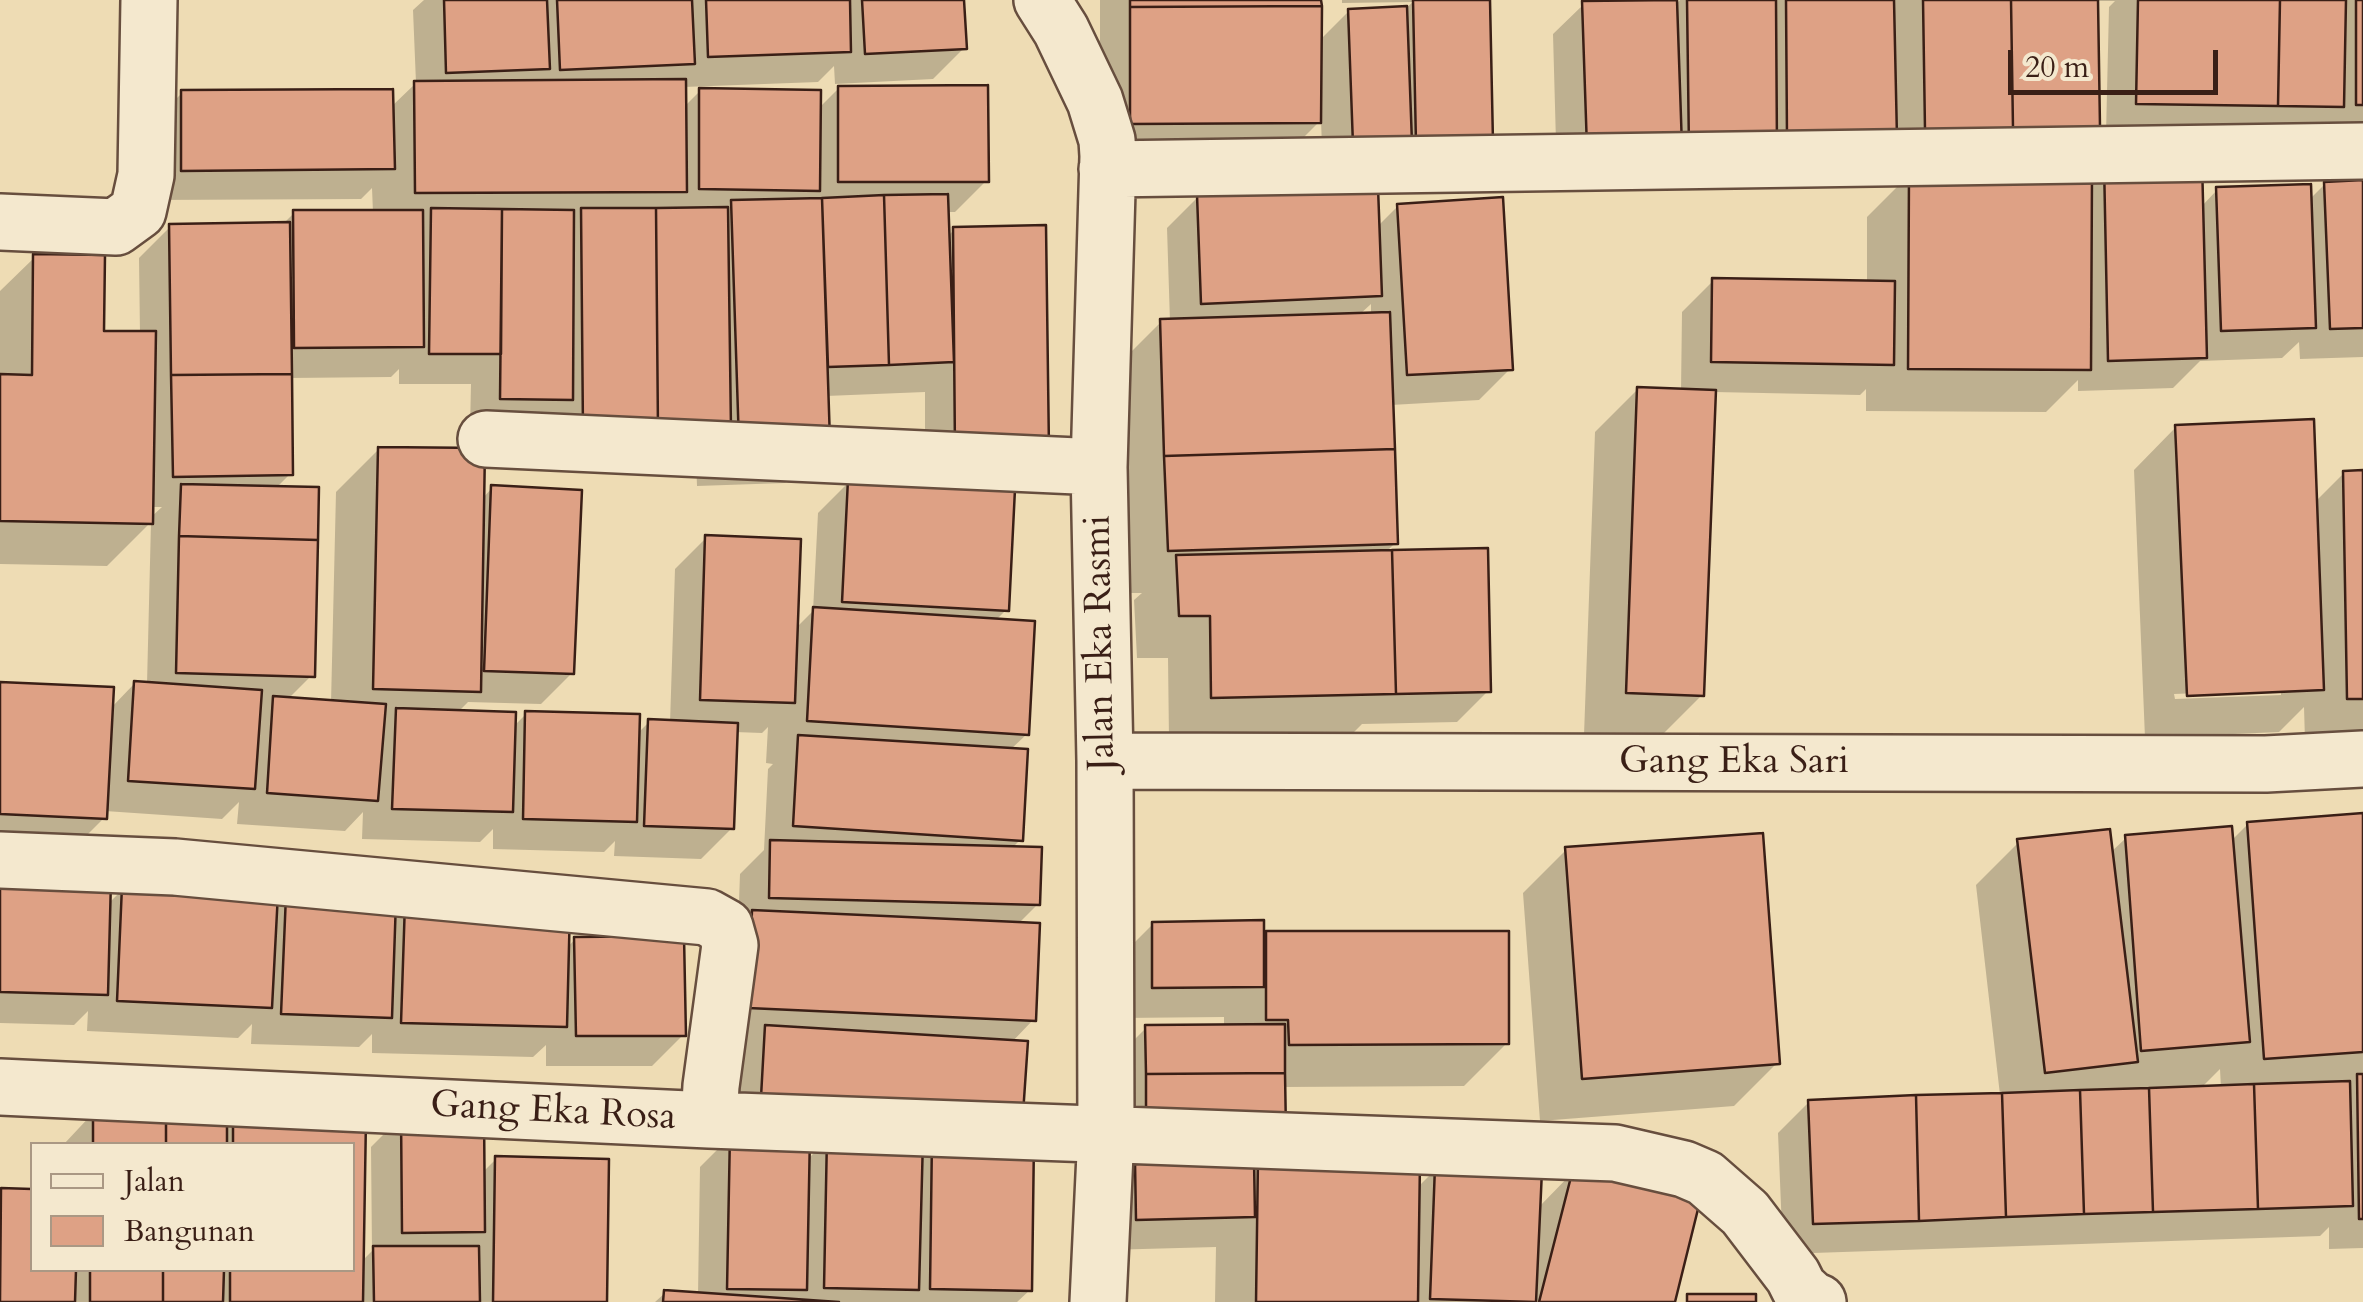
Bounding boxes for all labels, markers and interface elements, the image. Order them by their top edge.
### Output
scale bar [2013,30,2223,92]
text: 20 m [2025,47,2089,88]
street label: Jalan Eka Rasmi [1077,515,1127,771]
street label: Gang Eka Sari [1619,740,1849,786]
street label: Gang Eka Rosa [429,1084,677,1142]
legend [30,1142,355,1272]
text: Jalan [124,1161,185,1202]
text: Bangunan [124,1211,255,1252]

